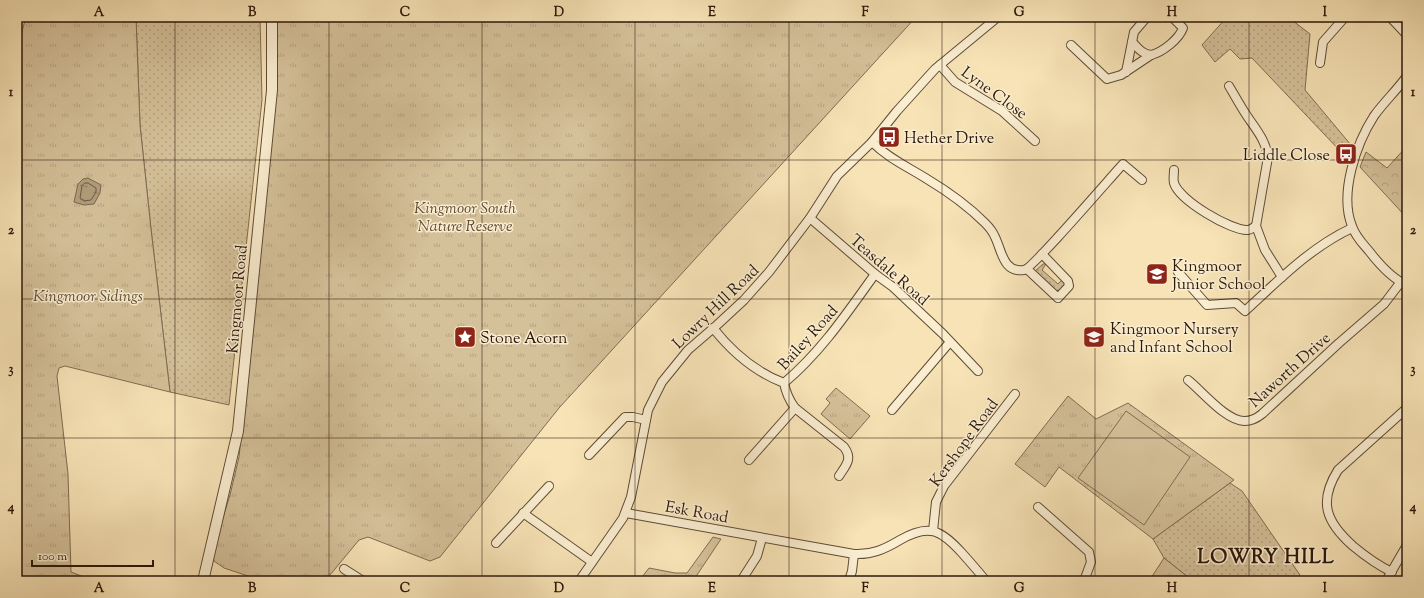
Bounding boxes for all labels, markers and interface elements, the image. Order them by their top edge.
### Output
text: A [94,4,105,22]
text: B [248,4,257,22]
text: C [400,4,410,22]
text: D [554,4,564,22]
text: E [708,4,716,22]
text: F [861,4,869,22]
text: G [1014,4,1025,22]
text: H [1167,4,1178,22]
text: I [1323,4,1328,22]
street label: Lyne Close [956,62,1031,126]
text: 1 [9,84,14,102]
text: 1 [1411,84,1416,102]
bus stop icon: Hether Drive [876,124,902,150]
place label: Hether Drive [904,128,994,151]
bus stop icon: Liddle Close [1333,141,1359,167]
place label: Liddle Close [1243,145,1330,168]
park label: Kingmoor South Nature Reserve [414,198,516,239]
text: 2 [8,222,15,240]
text: 2 [1410,222,1417,240]
street label: Teasdale Road [844,230,933,312]
street label: Kingmoor Road [222,244,255,355]
place label: Kingmoor Junior School [1171,256,1266,297]
street label: Lowry Hill Road [668,260,765,355]
school or university icon: Kingmoor Junior School [1144,261,1170,287]
park label: Kingmoor Sidings [33,286,143,309]
street label: Bailey Road [773,301,844,376]
place label: Kingmoor Nursery and Infant School [1110,319,1239,360]
place icon: Stone Acorn [452,324,478,350]
school or university icon: Kingmoor Nursery and Infant School [1081,324,1107,350]
place label: Stone Acorn [480,328,568,351]
street label: Naworth Drive [1245,328,1337,414]
text: 3 [8,361,14,379]
text: 3 [1410,361,1416,379]
street label: Kershope Road [925,395,1005,492]
street label: Esk Road [663,497,730,530]
text: 4 [7,499,15,517]
text: 4 [1409,499,1417,517]
scale bar [32,542,153,568]
district label: LOWRY HILL [1197,544,1335,573]
text: 100 m [38,548,67,566]
text: A [94,580,105,598]
text: B [248,580,257,598]
text: C [400,580,410,598]
text: D [554,580,564,598]
text: E [708,580,716,598]
text: F [861,580,869,598]
text: G [1014,580,1025,598]
text: H [1167,580,1178,598]
text: I [1323,580,1328,598]

